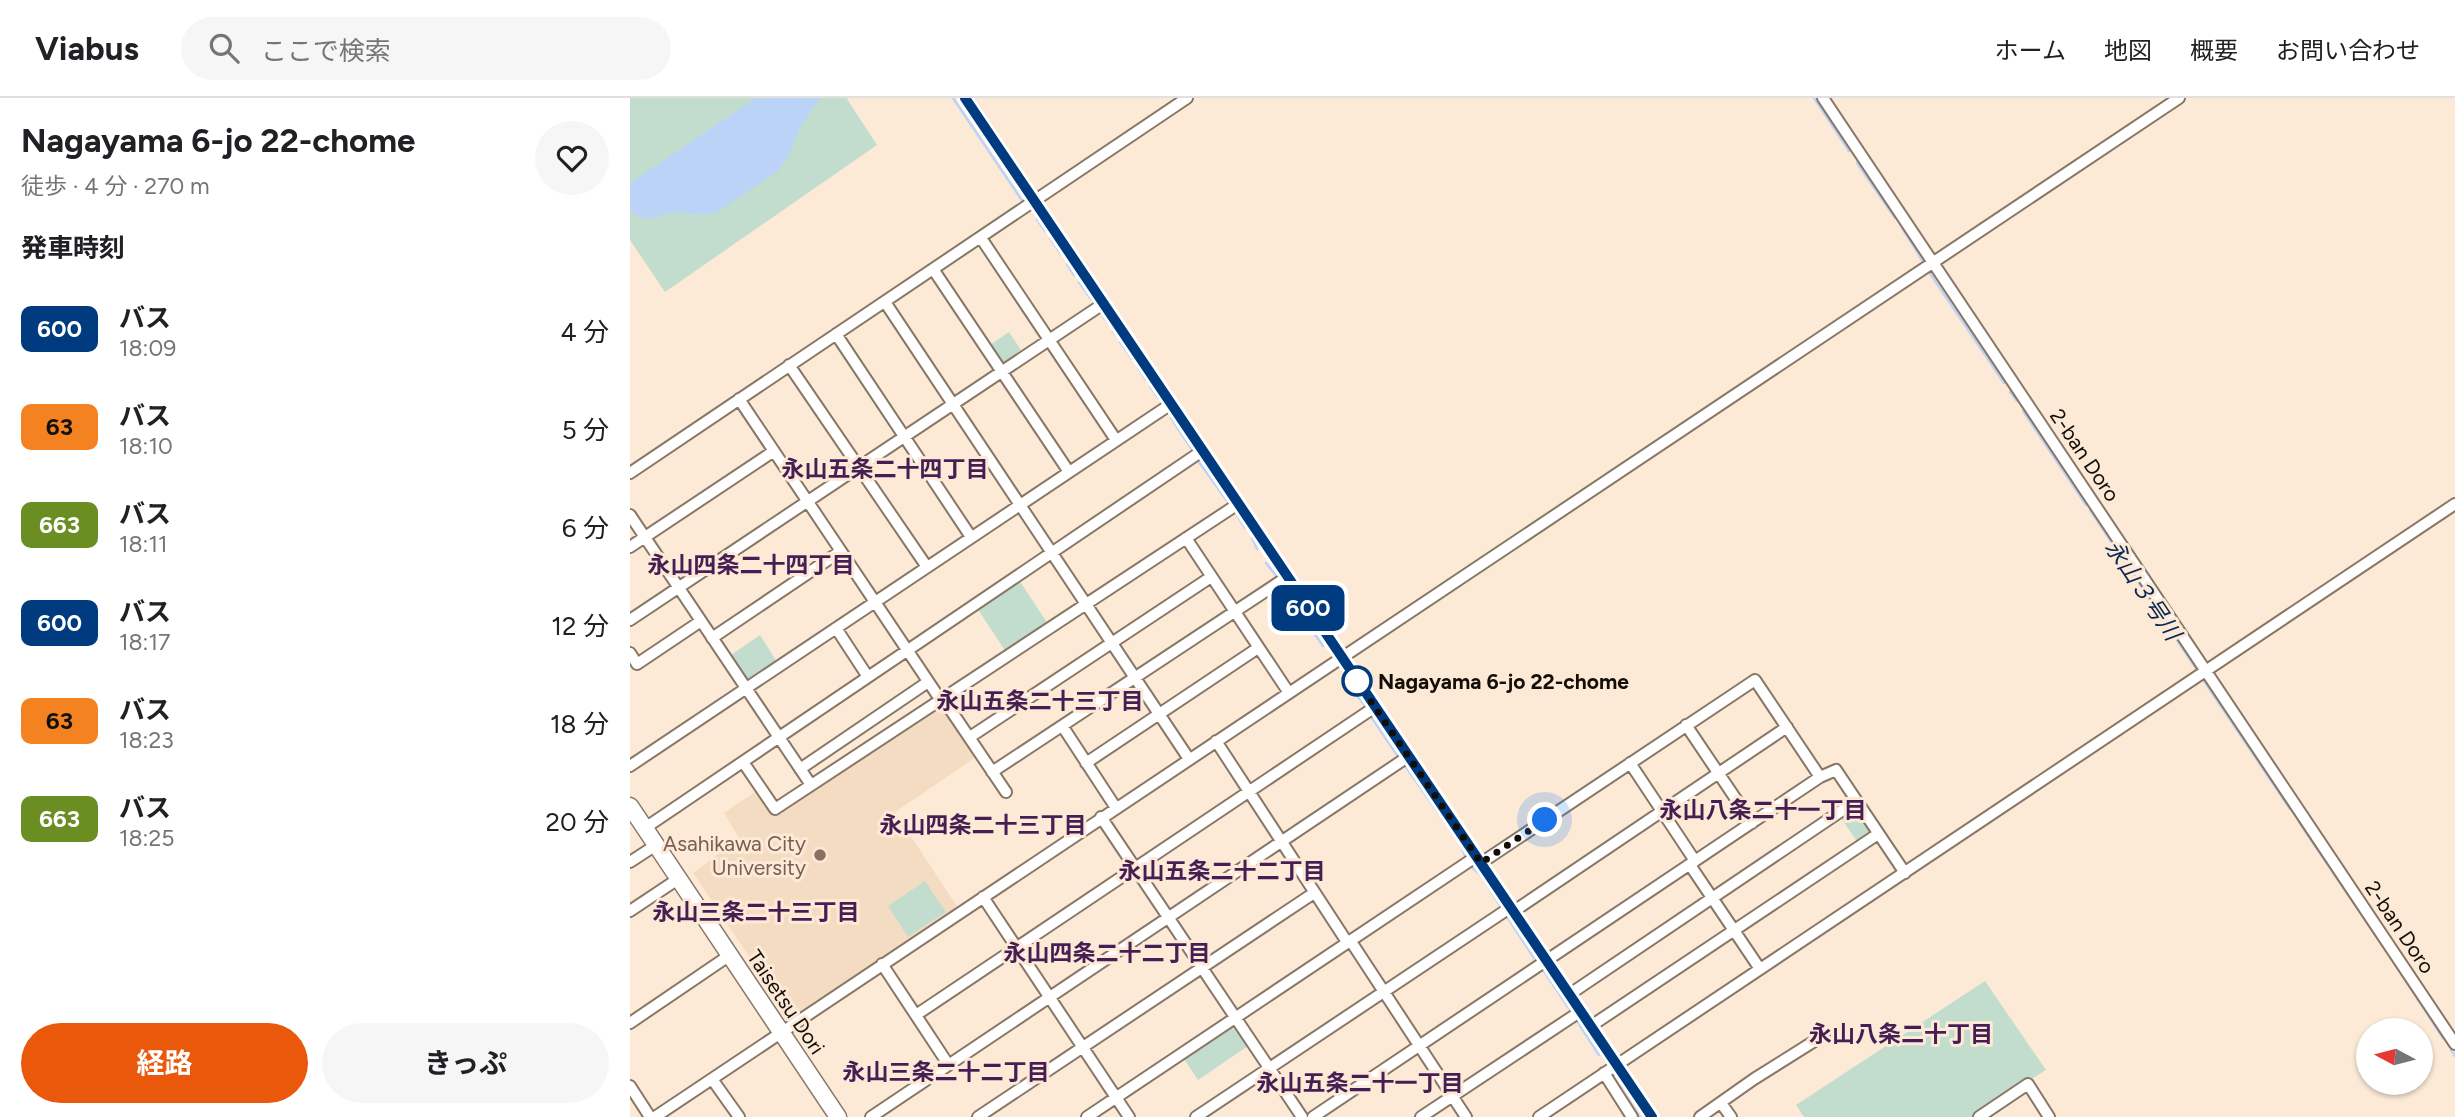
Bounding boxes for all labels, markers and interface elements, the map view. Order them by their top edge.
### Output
search box [181,17,671,80]
text: Viabus [35,29,139,68]
icon: search [205,29,243,67]
text: ここで検索 [261,35,391,67]
text: ホーム [1995,36,2066,65]
text: 地図 [2104,36,2152,65]
text: 概要 [2190,36,2238,65]
text: お問い合わせ [2276,36,2420,65]
text: Nagayama 6-jo 22-chome [21,121,415,160]
button: heart [535,121,609,195]
text: 徒歩 · 4 分 · 270 m [21,172,210,200]
text: 発車時刻 [21,232,125,264]
text: バス [119,302,171,334]
text: 600 [37,314,82,343]
text: 4 分 [560,316,609,348]
text: 18:09 [119,334,176,362]
text: バス [119,400,171,432]
street label: 2-ban Doro [2045,404,2125,506]
text: 63 [46,412,73,441]
text: 5 分 [562,414,609,446]
text: 18:10 [119,432,173,460]
district label: 永山五条二十四丁目 [782,455,989,483]
text: バス [119,498,171,530]
text: 663 [39,510,80,539]
text: 6 分 [562,512,609,544]
text: 18:11 [119,530,167,558]
water label: 永山３号川 [2099,535,2188,648]
district label: 永山四条二十四丁目 [648,551,855,579]
line badge: 600 [1268,585,1348,631]
text: 600 [1285,593,1331,622]
text: バス [119,596,171,628]
text: 600 [37,608,82,637]
text: 12 分 [551,610,609,642]
text: 18:17 [119,628,170,656]
marker: Nagayama 6-jo 22-chome [1342,666,1372,696]
place label: Nagayama 6-jo 22-chome [1378,669,1629,694]
district label: 永山五条二十三丁目 [937,687,1144,715]
text: バス [119,694,171,726]
text: 63 [46,706,73,735]
text: 18 分 [550,708,609,740]
text: 18:23 [119,726,174,754]
text: バス [119,792,171,824]
district label: 永山八条二十一丁目 [1660,796,1867,824]
your location [1527,802,1562,837]
text: 663 [39,804,80,833]
text: 20 分 [545,806,609,838]
district label: 永山四条二十三丁目 [880,811,1087,839]
text: 18:25 [119,824,175,852]
place label: Asahikawa City University [663,831,806,880]
marker: Asahikawa City University [812,847,828,863]
district label: 永山五条二十二丁目 [1119,857,1326,885]
street label: 2-ban Doro [2360,876,2440,978]
district label: 永山三条二十三丁目 [653,898,860,926]
district label: 永山四条二十二丁目 [1004,939,1211,967]
street label: Taisetsu Dori [742,945,830,1059]
north arrow [2356,1018,2432,1096]
map controls [2356,1018,2433,1095]
district label: 永山八条二十丁目 [1809,1020,1993,1048]
button: 経路 [21,1023,308,1103]
button: きっぷ [322,1023,609,1103]
district label: 永山三条二十二丁目 [843,1058,1050,1086]
district label: 永山五条二十一丁目 [1257,1069,1464,1097]

